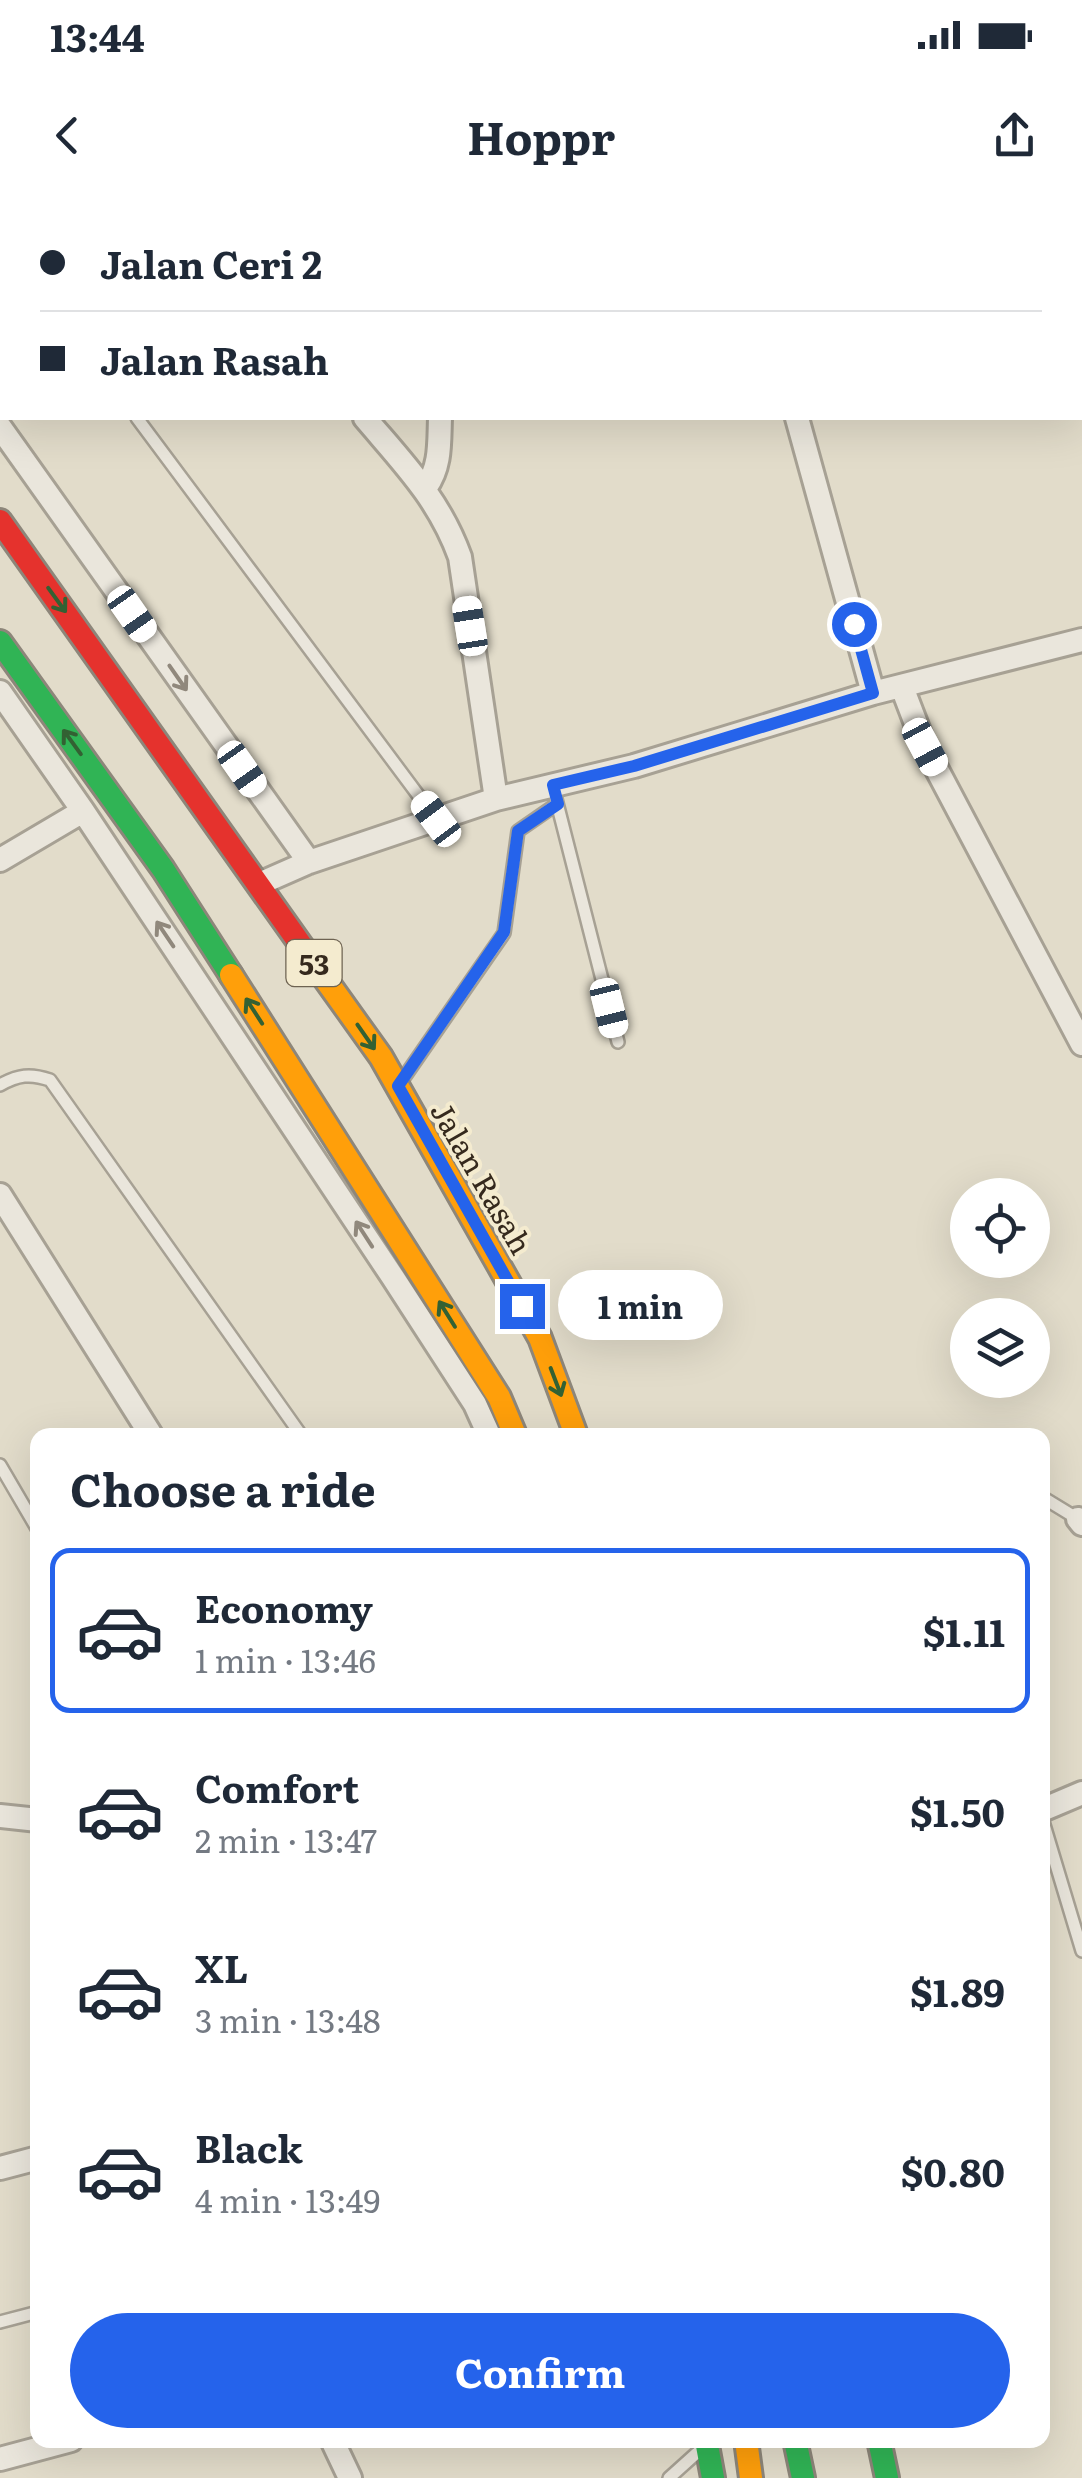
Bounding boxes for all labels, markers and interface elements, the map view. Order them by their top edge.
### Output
text: 13:44 [50,7,145,64]
text: Hoppr [467,102,615,169]
icon: back [40,108,95,163]
icon: share [987,108,1042,163]
text: Jalan Ceri 2 [100,234,322,291]
text: Jalan Rasah [100,330,329,387]
car [103,581,161,647]
one-way arrow [46,586,67,614]
car [450,594,490,658]
route start [832,602,877,647]
one-way arrow [167,663,188,691]
car [898,713,952,781]
one-way arrow [61,729,82,756]
car [213,736,271,802]
car [406,786,466,852]
one-way arrow [154,920,175,948]
road number: 53 [286,940,342,986]
car [587,975,631,1041]
one-way arrow [244,997,265,1025]
one-way arrow [355,1022,376,1050]
street label: Jalan Rasah [421,1092,545,1262]
map controls [950,1178,1050,1398]
button: locate [950,1178,1050,1278]
one-way arrow [354,1220,375,1248]
callout: 1 min [557,1271,722,1341]
text: 1 min [598,1281,683,1329]
route end [500,1284,545,1329]
button: layers [950,1298,1050,1398]
one-way arrow [437,1301,458,1329]
one-way arrow [549,1366,567,1397]
text: Choose a ride [70,1454,376,1521]
text: Economy [195,1578,373,1635]
icon: car [75,1586,165,1676]
text: $1.11 [923,1602,1005,1659]
text: 1 min · 13:46 [195,1635,376,1683]
text: Comfort [195,1758,359,1815]
icon: car [75,1766,165,1856]
text: $1.50 [910,1782,1005,1839]
text: 2 min · 13:47 [195,1815,377,1863]
text: XL [195,1938,248,1995]
icon: car [75,1946,165,2036]
text: $1.89 [910,1962,1005,2019]
text: 3 min · 13:48 [195,1995,381,2043]
text: Black [195,2118,303,2175]
icon: car [75,2126,165,2216]
text: $0.80 [901,2142,1005,2199]
text: 4 min · 13:49 [195,2175,380,2223]
button: Confirm [70,2313,1010,2428]

